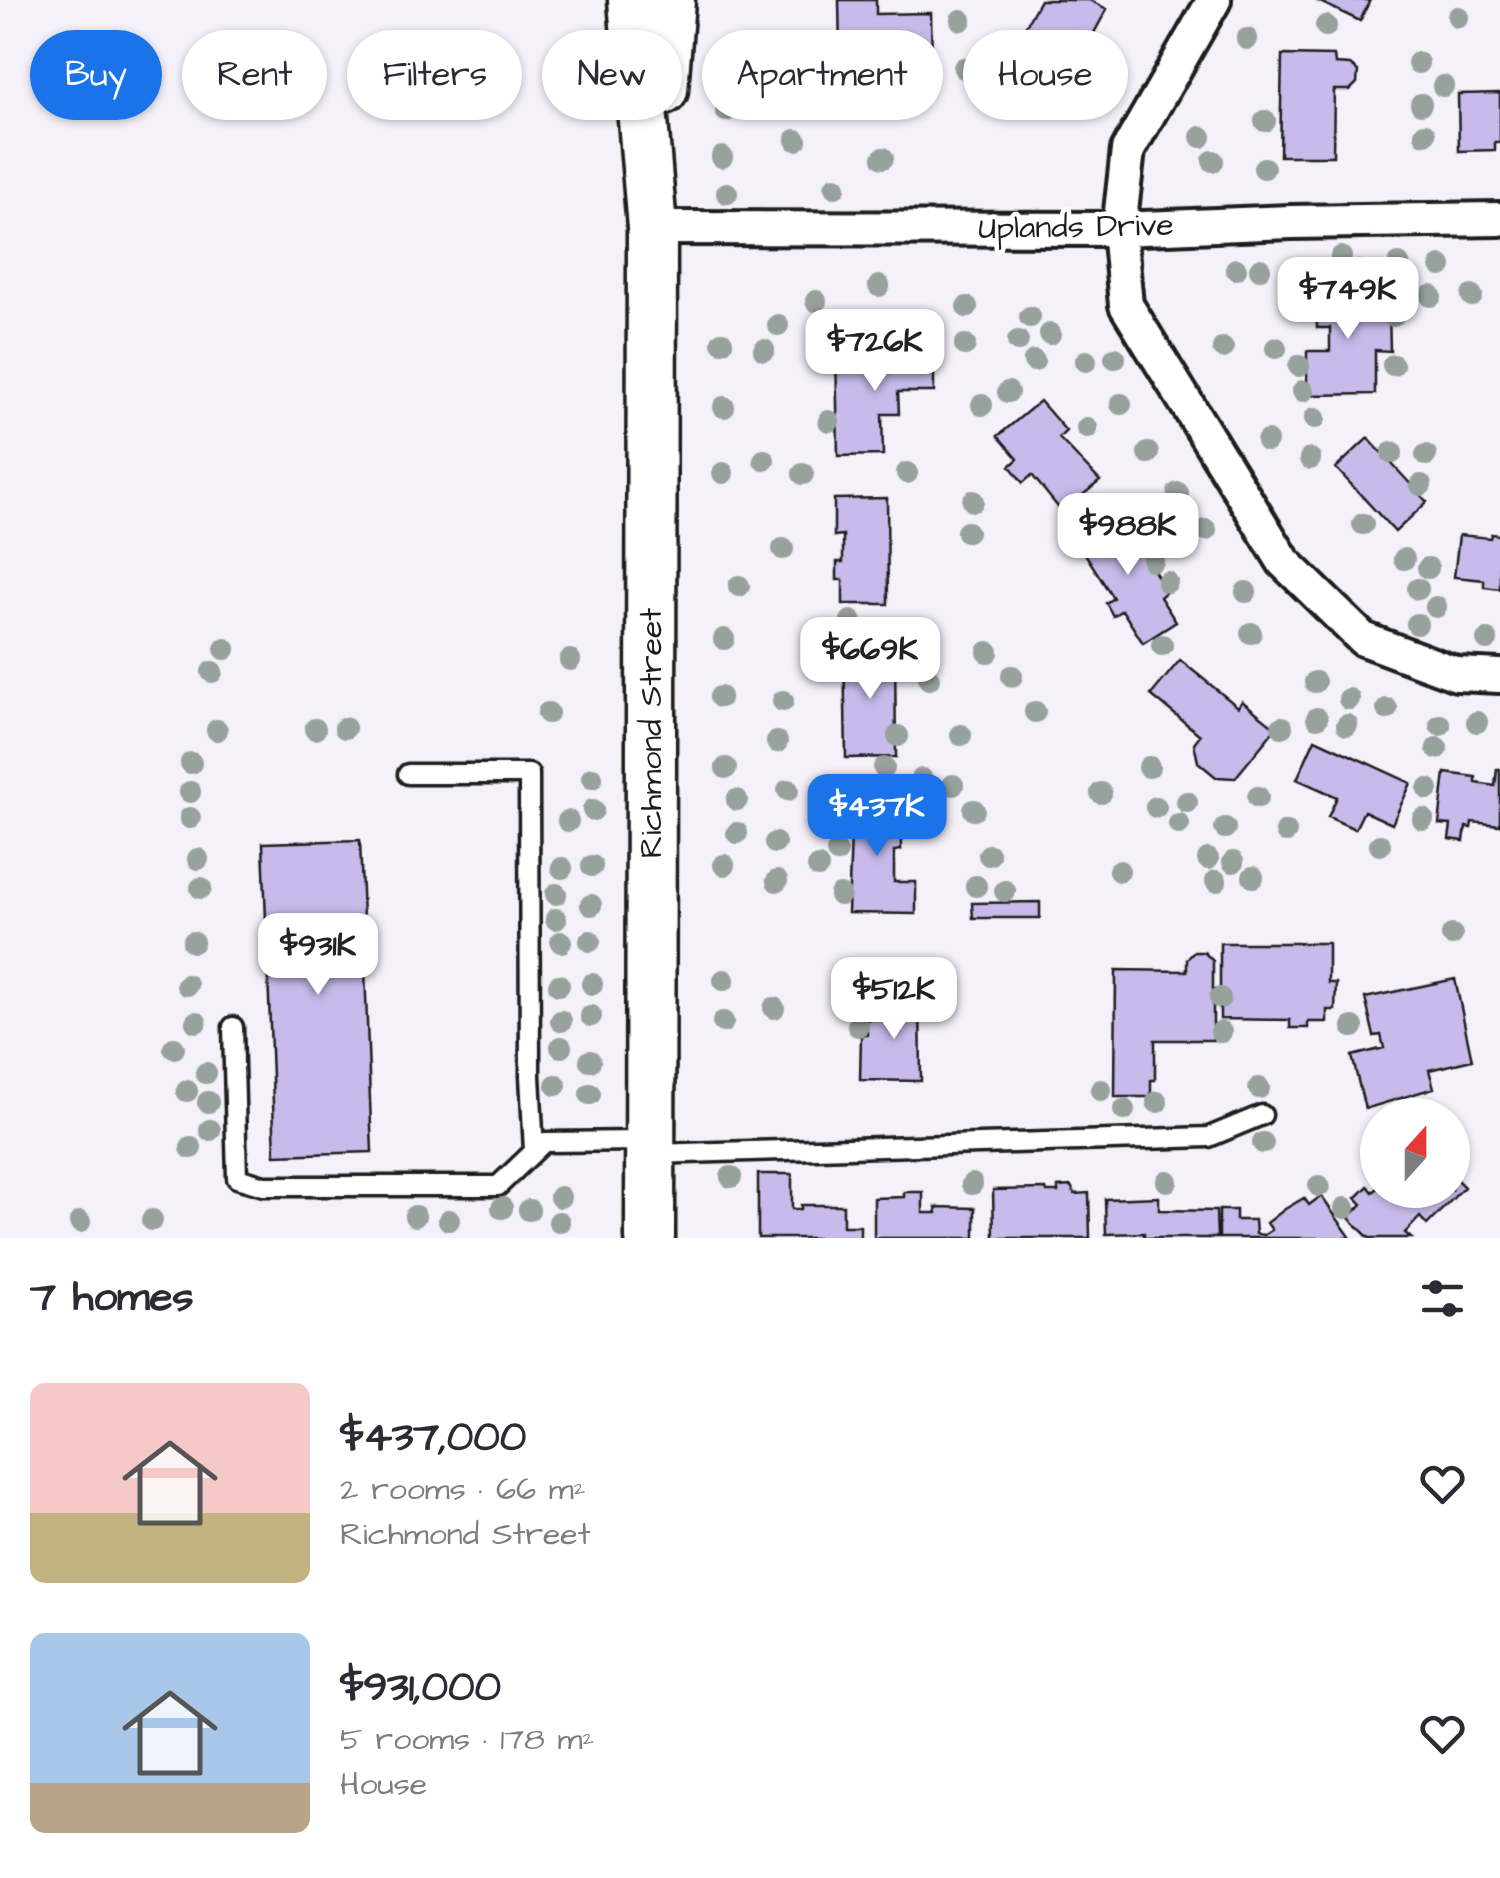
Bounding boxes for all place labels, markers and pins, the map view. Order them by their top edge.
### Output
pin: $749K [1278,257,1418,342]
pin: $726K [805,309,945,394]
pin: $988K [1058,493,1198,578]
pin: $669K [800,617,940,702]
pin: $437K [807,774,947,859]
pin: $931K [248,913,388,998]
pin: $512K [824,957,964,1042]

